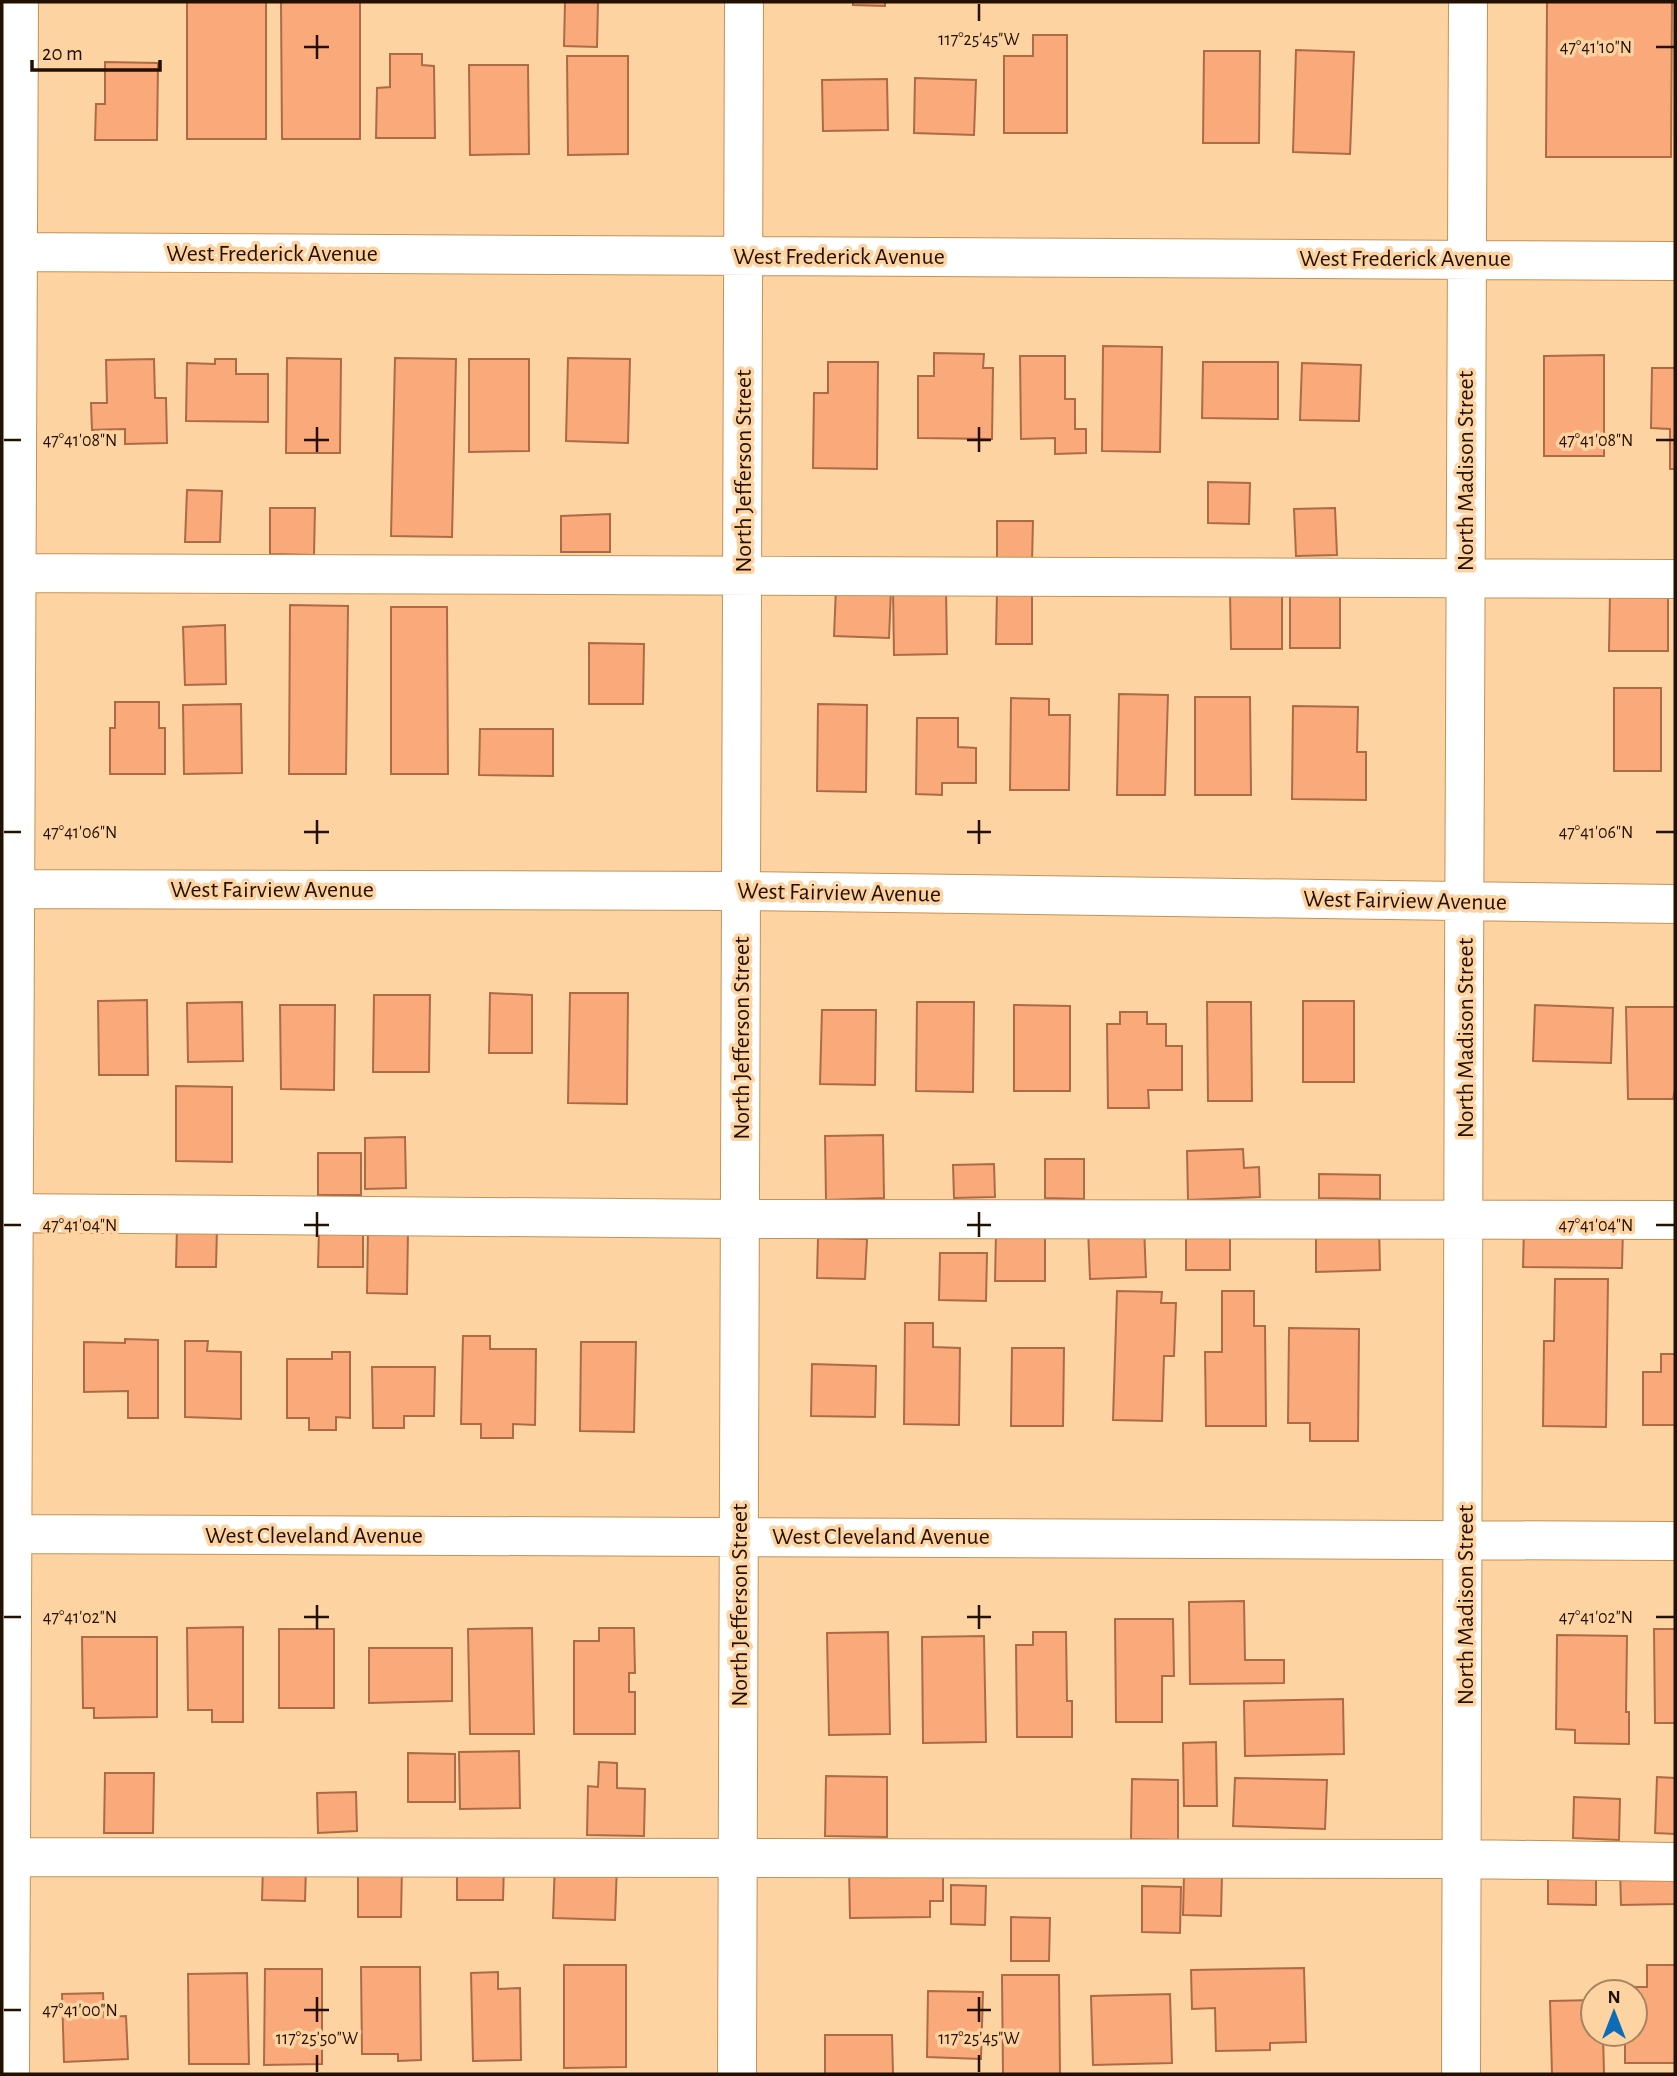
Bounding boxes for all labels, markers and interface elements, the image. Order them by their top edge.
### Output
scale bar [32,28,159,72]
text: 117°25'45"W [938,31,1020,49]
text: 47°41'10"N [1560,39,1632,57]
text: 20 m [42,43,83,64]
street label: West Frederick Avenue [166,242,378,266]
street label: West Frederick Avenue [733,245,945,269]
street label: West Frederick Avenue [1299,247,1511,271]
street label: North Jefferson Street [732,369,756,573]
street label: North Madison Street [1454,370,1478,571]
text: 47°41'08"N [43,432,117,450]
text: 47°41'08"N [1559,432,1633,450]
text: 47°41'06"N [43,824,117,842]
text: 47°41'06"N [1559,824,1633,842]
street label: West Fairview Avenue [170,878,374,902]
street label: West Fairview Avenue [737,879,941,907]
street label: West Fairview Avenue [1303,887,1507,915]
street label: North Jefferson Street [730,936,754,1140]
street label: North Madison Street [1454,937,1478,1138]
text: 47°41'04"N [43,1217,117,1235]
text: 47°41'04"N [1559,1217,1633,1235]
street label: North Jefferson Street [728,1503,752,1707]
street label: North Madison Street [1454,1504,1478,1705]
street label: West Cleveland Avenue [205,1524,423,1548]
street label: West Cleveland Avenue [772,1525,990,1549]
text: 47°41'02"N [43,1609,117,1627]
text: 47°41'02"N [1559,1609,1633,1627]
north arrow [1579,1978,1649,2048]
text: N [1607,1988,1621,2007]
text: 47°41'00"N [42,2002,118,2020]
text: 117°25'50"W [276,2030,358,2048]
text: 117°25'45"W [938,2030,1020,2048]

